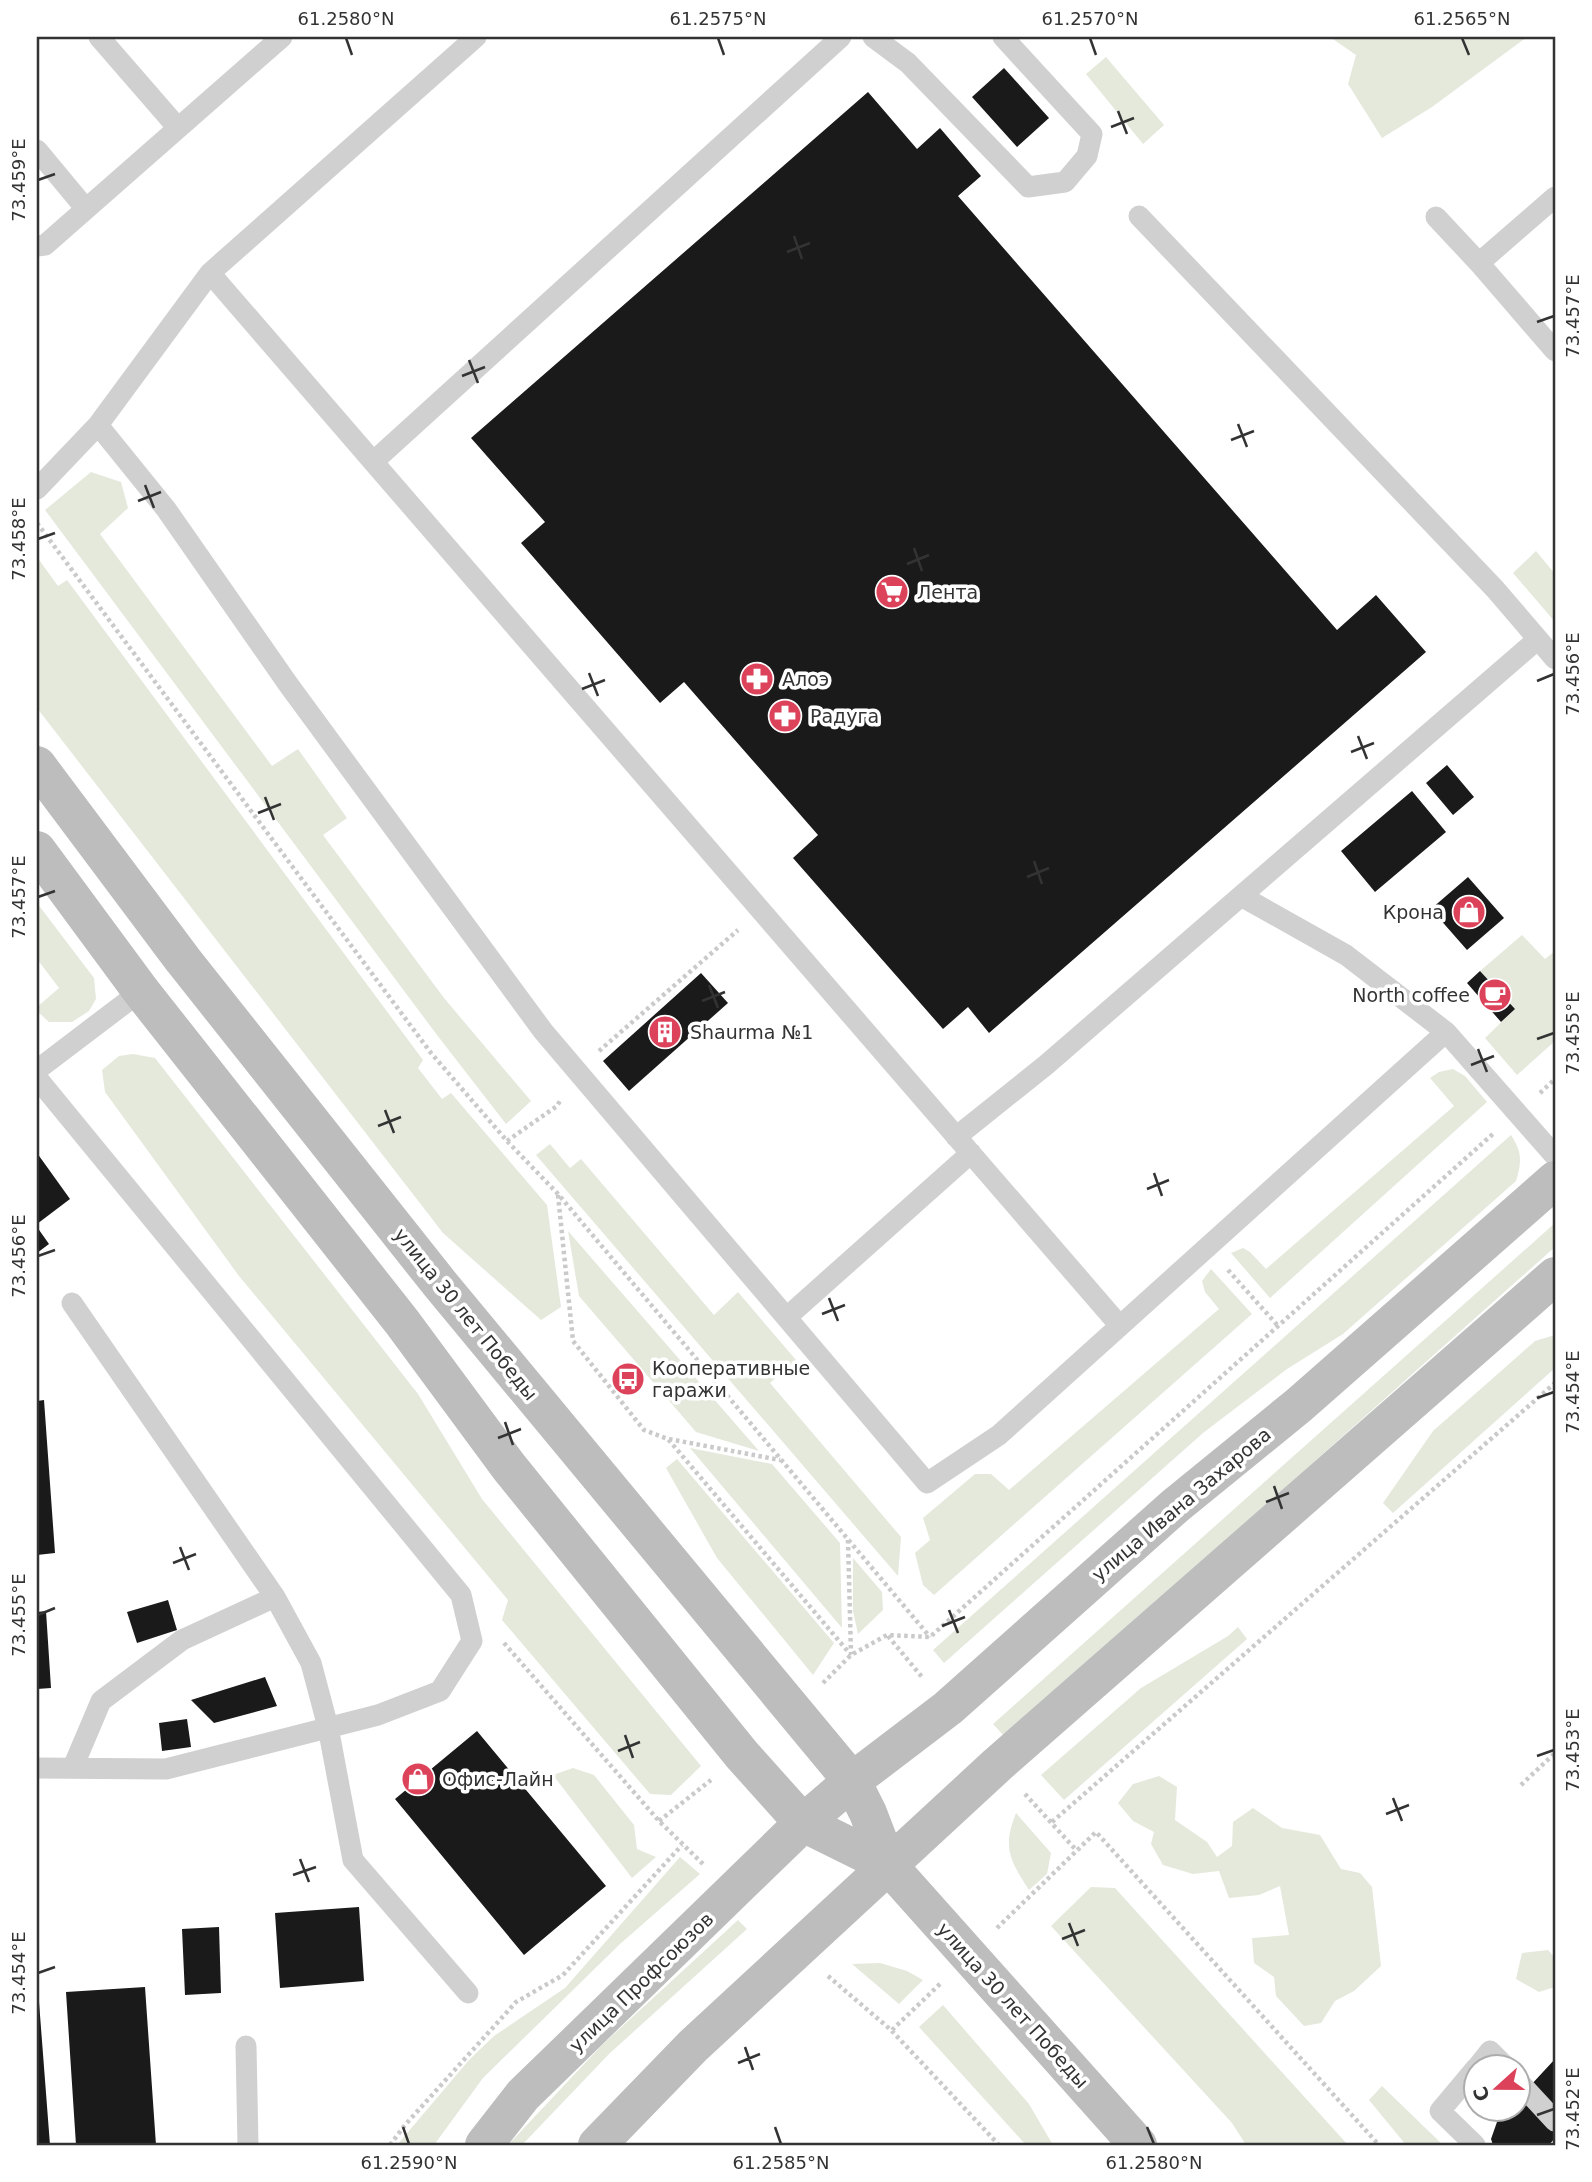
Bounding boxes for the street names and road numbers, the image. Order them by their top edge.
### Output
street label: улица 30 лет Победы [390,1224,542,1404]
street label: улица Ивана Захарова [1087,1423,1275,1585]
street label: улица Профсоюзов [564,1908,718,2056]
street label: улица 30 лет Победы [933,1918,1093,2092]

